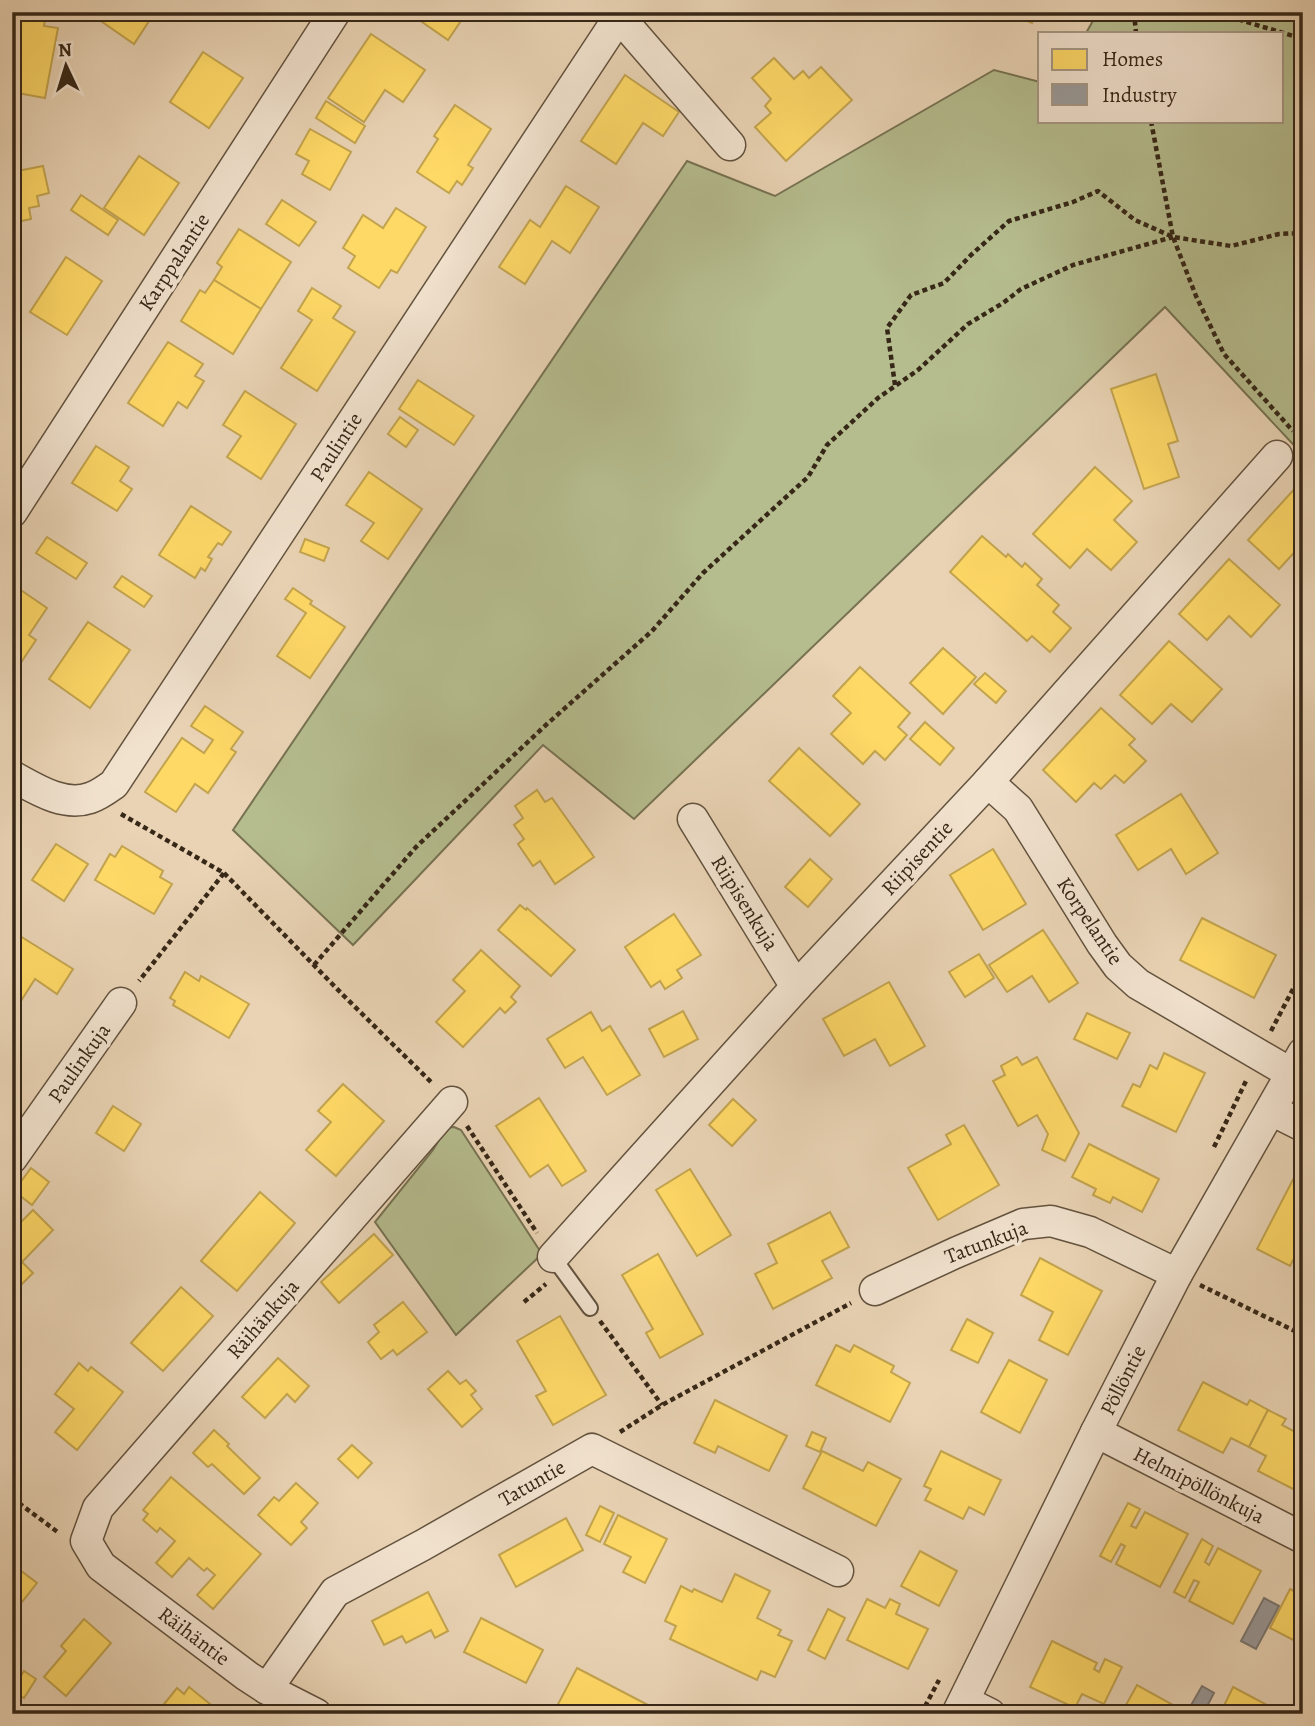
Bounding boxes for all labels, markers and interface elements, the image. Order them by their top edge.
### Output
north arrow [32,32,102,102]
legend [1038,32,1284,122]
text: N [57,37,73,63]
text: Homes [1102,45,1163,73]
text: Industry [1102,81,1177,109]
street label: Karppalantie [132,208,216,316]
street label: Paulintie [303,407,369,487]
street label: Riipisentie [875,814,959,902]
street label: Riipisenkuja [705,850,786,956]
street label: Korpelantie [1050,872,1130,970]
street label: Paulinkuja [41,1017,117,1109]
street label: Tatunkuja [940,1213,1032,1271]
street label: Räihänkuja [220,1273,306,1365]
street label: Pöllöntie [1093,1340,1153,1420]
street label: Helmipöllönkuja [1129,1440,1270,1530]
street label: Tatuntie [494,1453,570,1513]
street label: Räihäntie [152,1600,236,1672]

